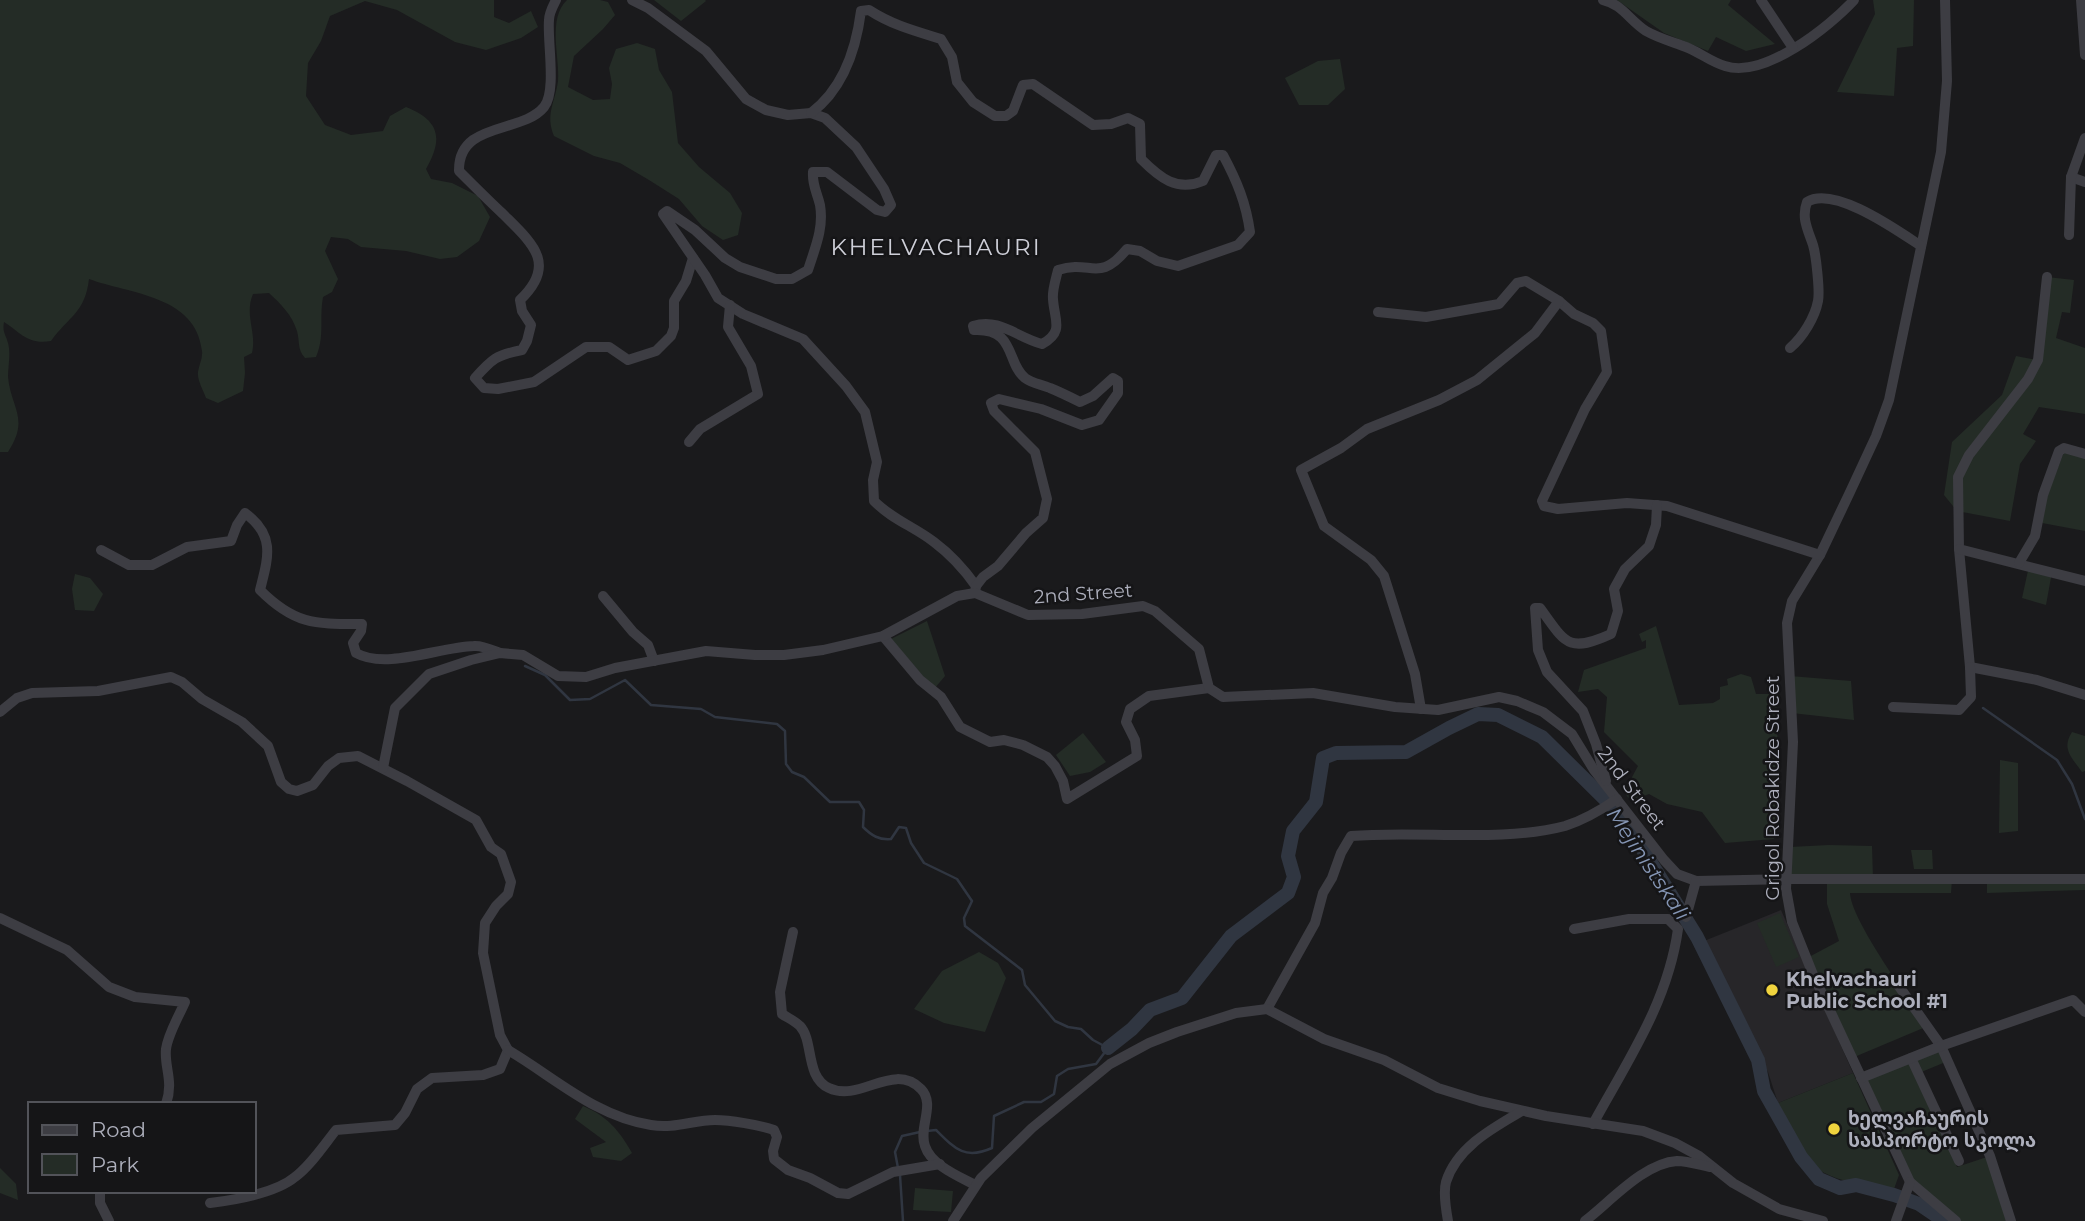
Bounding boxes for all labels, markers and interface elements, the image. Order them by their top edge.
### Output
district label: KHELVACHAURI [830,233,1042,261]
street label: 2nd Street [1033,579,1133,608]
street label: Grigol Robakidze Street [1761,675,1784,900]
street label: 2nd Street [1593,742,1671,835]
water label: Mejinistskali [1602,803,1695,925]
place label: Khelvachauri Public School #1 [1786,968,1948,1013]
marker: Khelvachauri Public School #1 [1764,982,1780,998]
legend [28,1102,256,1193]
place label: ხელვაჩაურის სასპორტო სკოლა [1848,1107,2036,1152]
text: Road [91,1117,146,1142]
marker: ხელვაჩაურის სასპორტო სკოლა [1826,1121,1842,1137]
text: Park [91,1152,139,1177]

